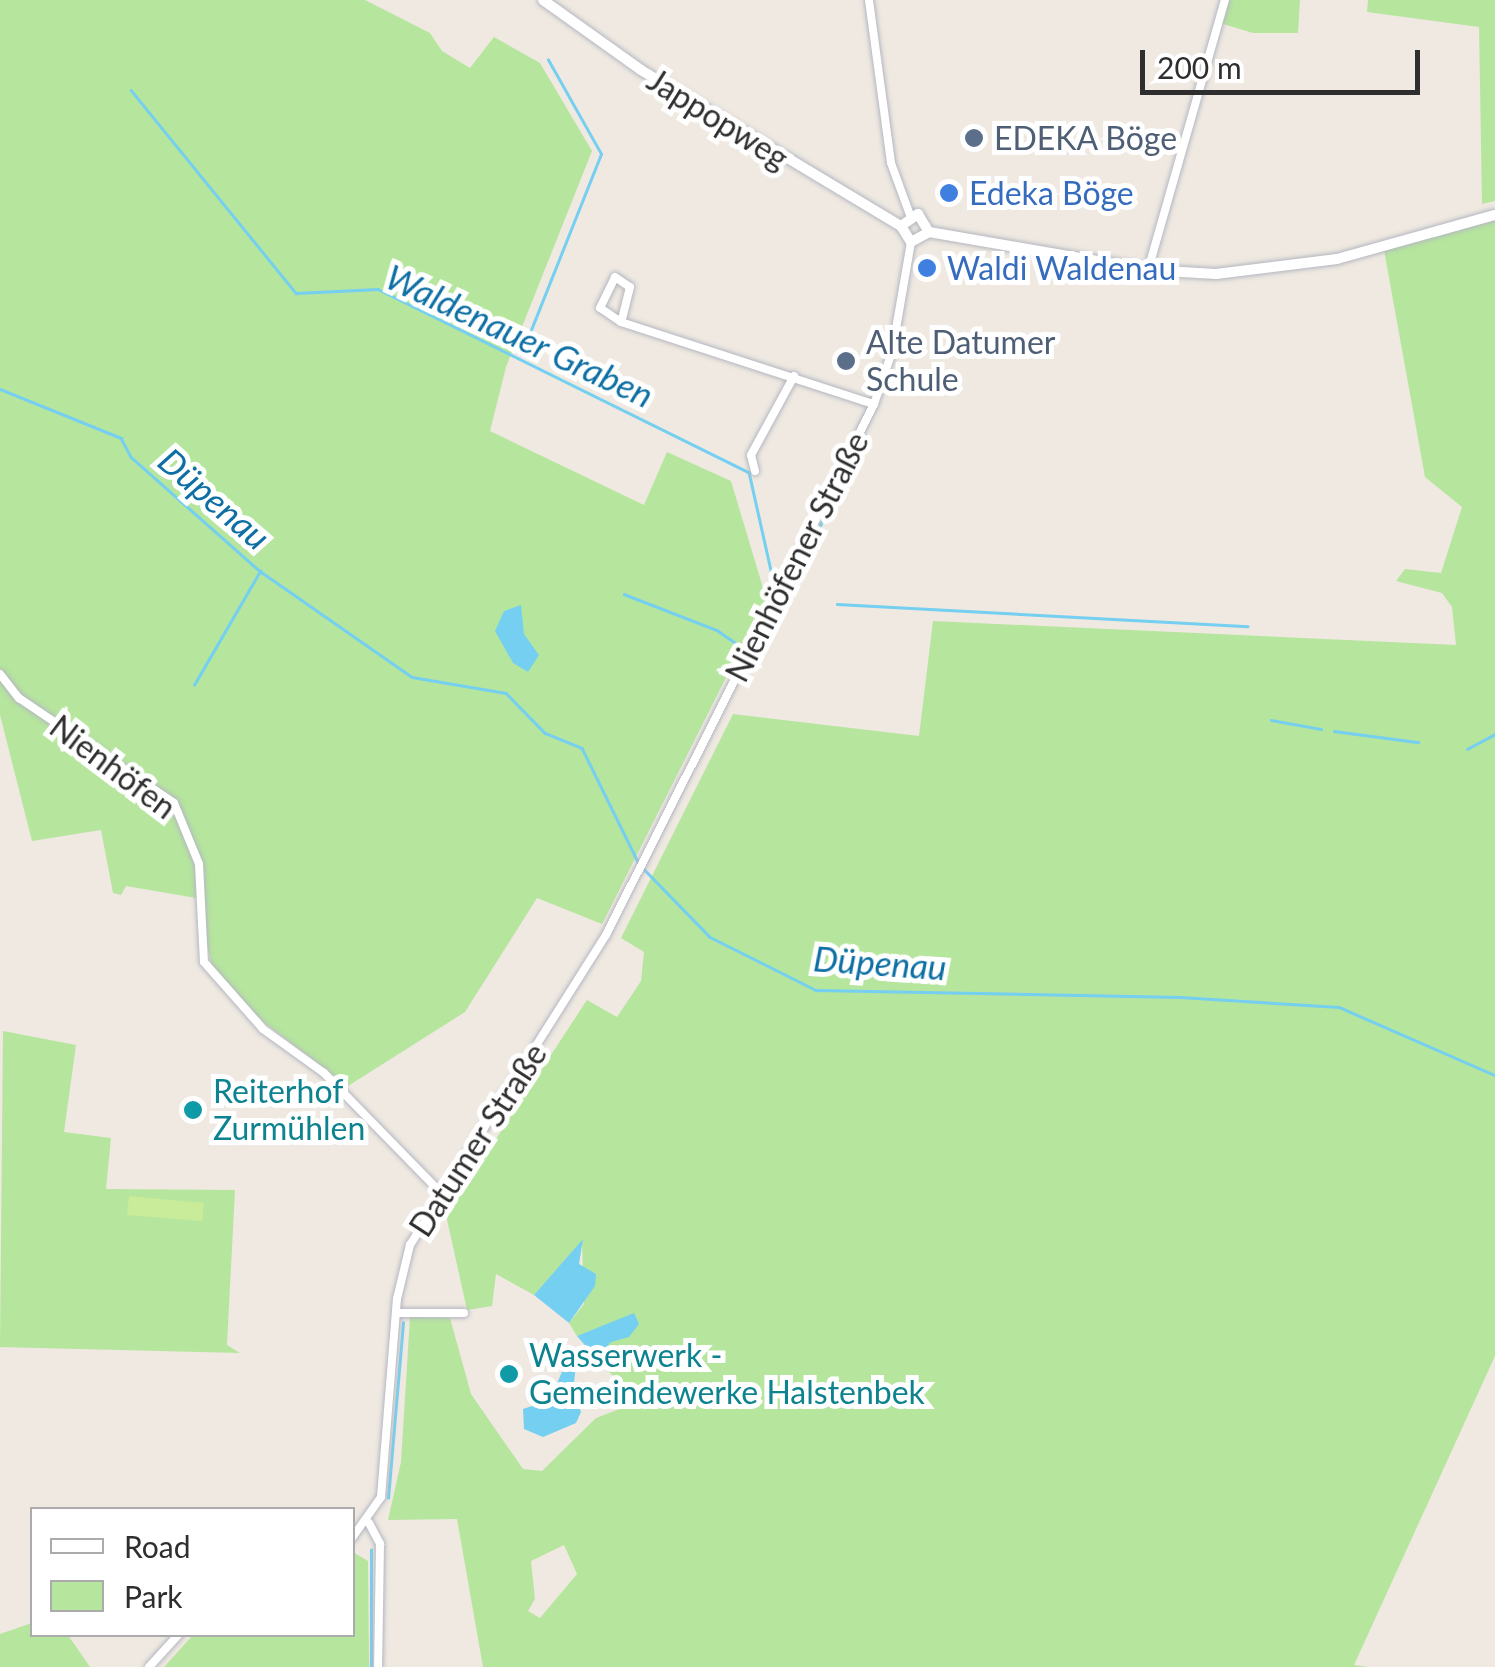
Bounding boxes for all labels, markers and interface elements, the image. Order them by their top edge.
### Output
scale bar [1145,30,1425,92]
text: 200 m [1157,49,1242,85]
street label: Jappopweg [640,61,796,177]
place label: EDEKA Böge [994,119,1178,157]
marker: EDEKA Böge [963,127,985,149]
place label: Edeka Böge [969,174,1134,212]
marker: Edeka Böge [938,182,960,204]
place label: Waldi Waldenau [947,249,1177,287]
water label: Waldenauer Graben [379,255,661,415]
marker: Waldi Waldenau [916,257,938,279]
place label: Alte Datumer Schule [866,324,1055,399]
marker: Alte Datumer Schule [835,350,857,372]
street label: Nienhöfener Straße [717,426,877,688]
water label: Düpenau [151,438,279,558]
street label: Nienhöfen [42,707,184,827]
water label: Düpenau [812,936,948,988]
street label: Datumer Straße [401,1036,555,1244]
place label: Reiterhof Zurmühlen [213,1073,365,1148]
marker: Reiterhof Zurmühlen [182,1099,204,1121]
place label: Wasserwerk - Gemeindewerke Halstenbek [529,1337,925,1412]
marker: Wasserwerk - Gemeindewerke Halstenbek [498,1363,520,1385]
legend [30,1507,355,1637]
text: Road [124,1528,191,1564]
text: Park [124,1578,183,1614]

